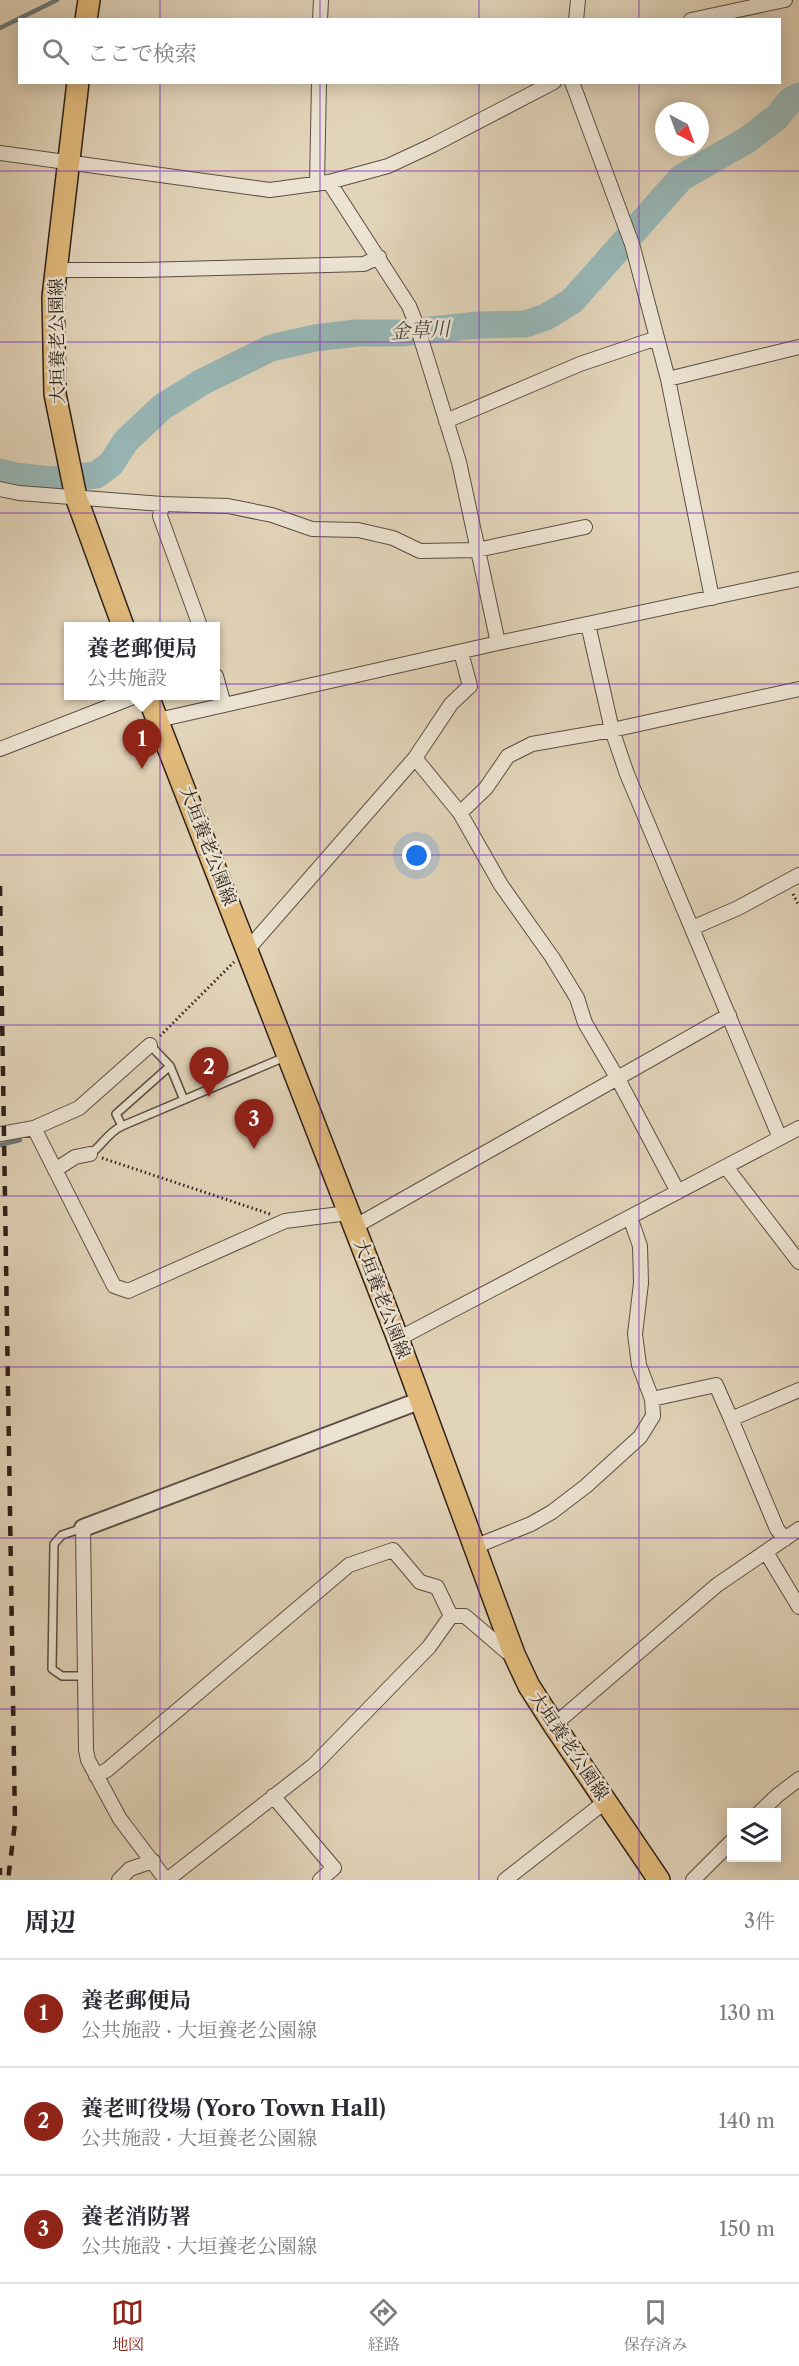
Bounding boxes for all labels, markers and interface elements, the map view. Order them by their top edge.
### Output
search box [18,18,781,84]
icon: search [39,35,72,68]
text: ここで検索 [87,40,197,67]
north arrow [655,102,709,156]
street label: 大垣養老公園線 [45,278,69,404]
water label: 金草川 [389,316,453,344]
popup [64,622,220,700]
text: 養老郵便局 [87,635,197,662]
text: 公共施設 [87,666,167,690]
pin: 1 [122,720,162,769]
street label: 大垣養老公園線 [175,783,241,909]
your location [402,841,431,870]
pin: 2 [190,1048,228,1097]
pin: 3 [234,1100,274,1149]
street label: 大垣養老公園線 [349,1236,415,1362]
street label: 大垣養老公園線 [525,1688,613,1804]
map controls [727,1808,781,1862]
button: layers [727,1808,781,1862]
text: 周辺 [24,1906,76,1938]
text: 3件 [744,1909,775,1933]
text: 養老郵便局 [81,1987,191,2014]
text: 1 [39,2001,48,2025]
text: 130 m [719,2001,775,2025]
text: 公共施設 · 大垣養老公園線 [81,2018,317,2042]
text: 養老町役場 (Yoro Town Hall) [81,2095,386,2122]
text: 2 [38,2109,49,2133]
text: 140 m [718,2109,775,2133]
text: 公共施設 · 大垣養老公園線 [81,2126,317,2150]
text: 養老消防署 [81,2203,191,2230]
text: 3 [38,2217,49,2241]
text: 150 m [719,2217,775,2241]
text: 公共施設 · 大垣養老公園線 [81,2234,317,2258]
tab: 地図 [111,2296,144,2355]
tab: 経路 [367,2296,400,2355]
tab: 保存済み [623,2296,687,2355]

